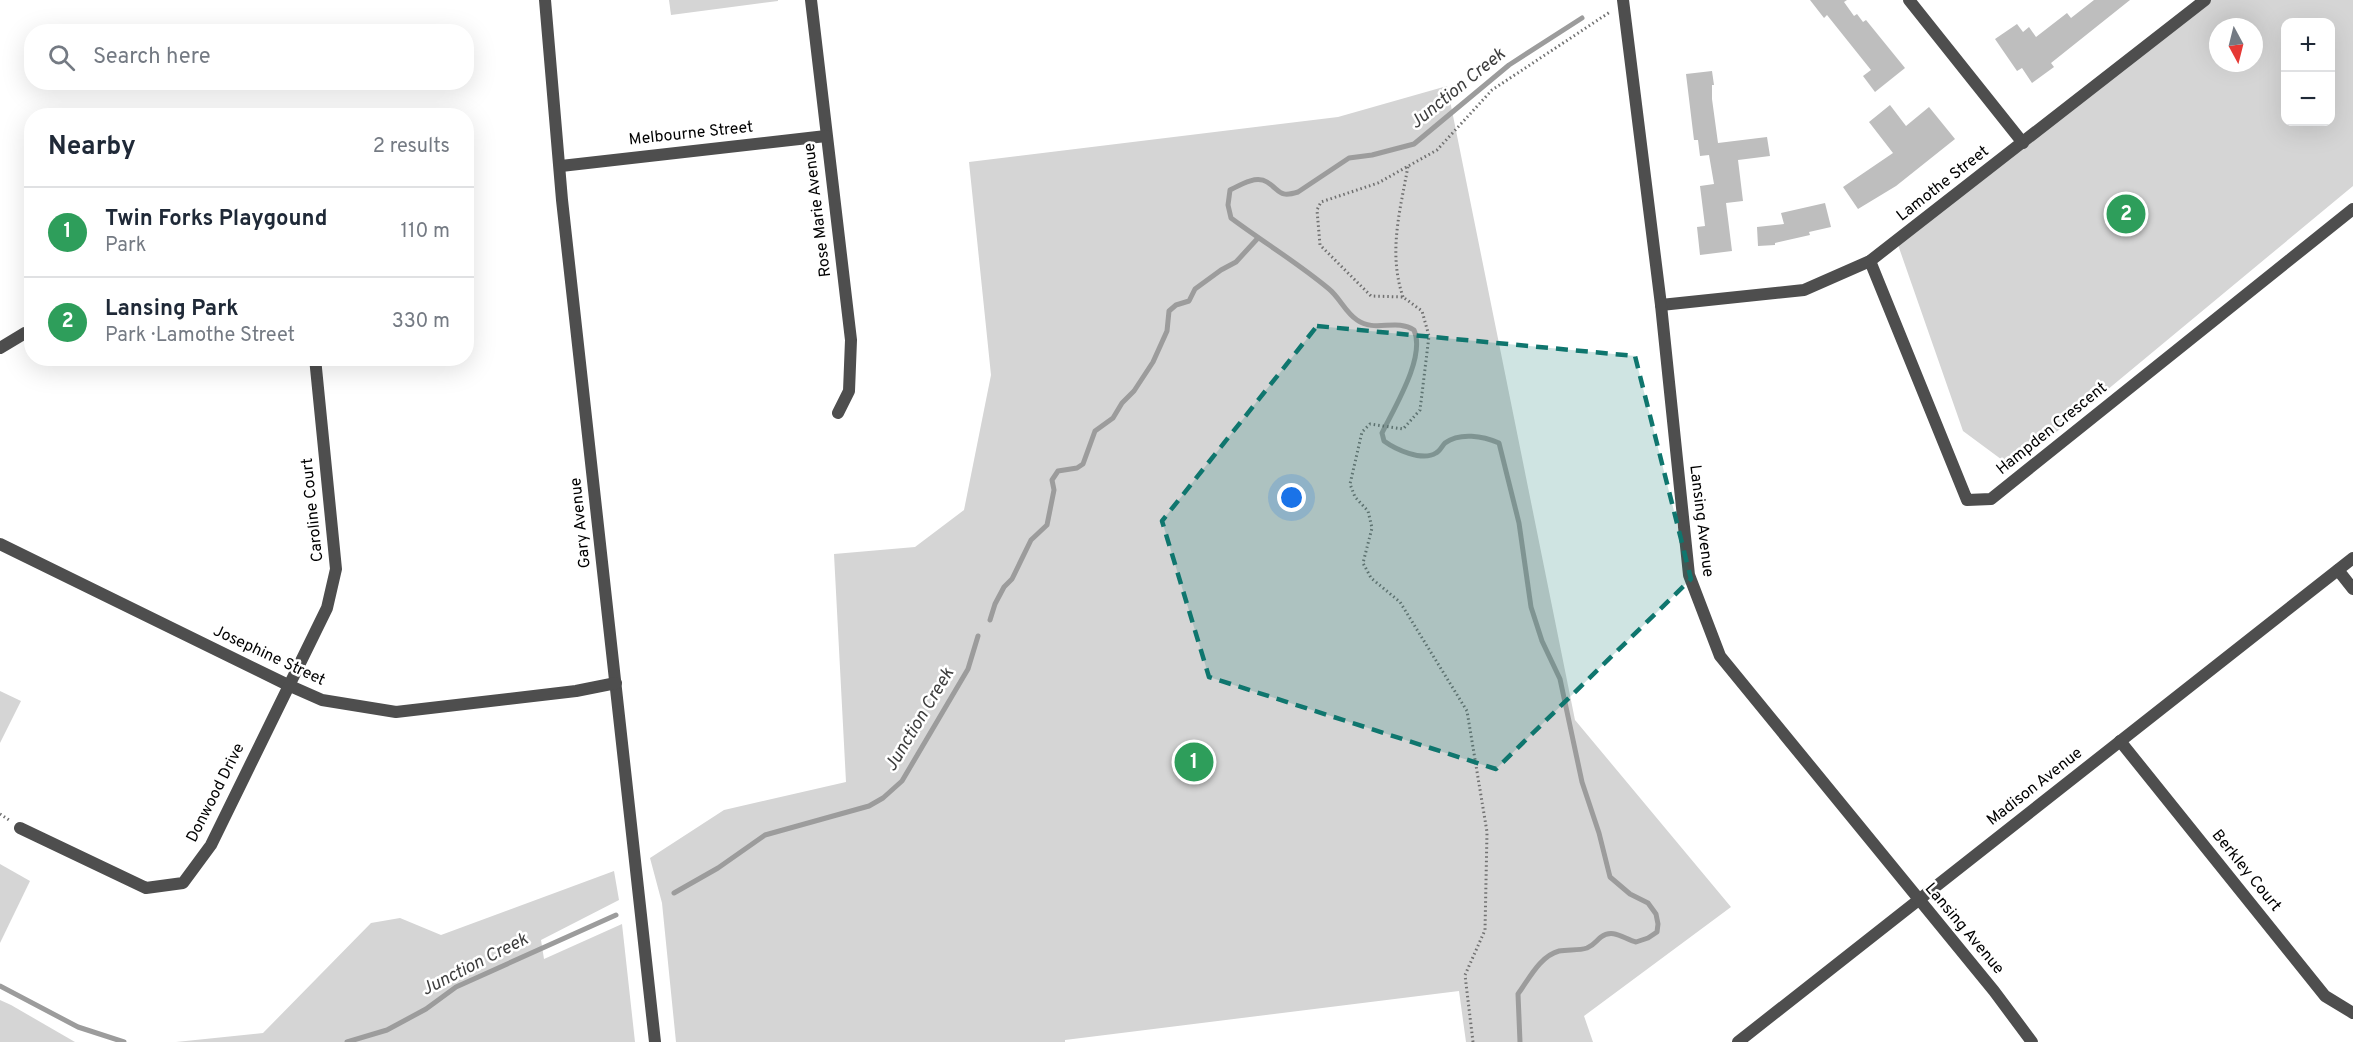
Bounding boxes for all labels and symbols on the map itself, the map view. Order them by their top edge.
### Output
north arrow [2209,18,2263,72]
water label: Junction Creek [1405,43,1511,135]
street label: Melbourne Street [628,118,754,150]
street label: Rose Marie Avenue [800,142,836,278]
street label: Lamothe Street [1893,142,1993,226]
pin: 2 [2106,192,2146,236]
street label: Hampden Crescent [1993,378,2111,480]
street label: Caroline Court [298,457,328,563]
street label: Lansing Avenue [1684,464,1718,578]
street label: Gary Avenue [566,477,596,569]
your location [1277,483,1306,512]
street label: Josephine Street [210,621,328,691]
water label: Junction Creek [880,663,960,776]
street label: Donwood Drive [182,740,250,846]
pin: 1 [1174,740,1214,784]
street label: Madison Avenue [1983,743,2087,831]
street label: Berkley Court [2207,826,2285,916]
street label: Lansing Avenue [1920,879,2008,979]
water label: Junction Creek [418,928,533,1002]

